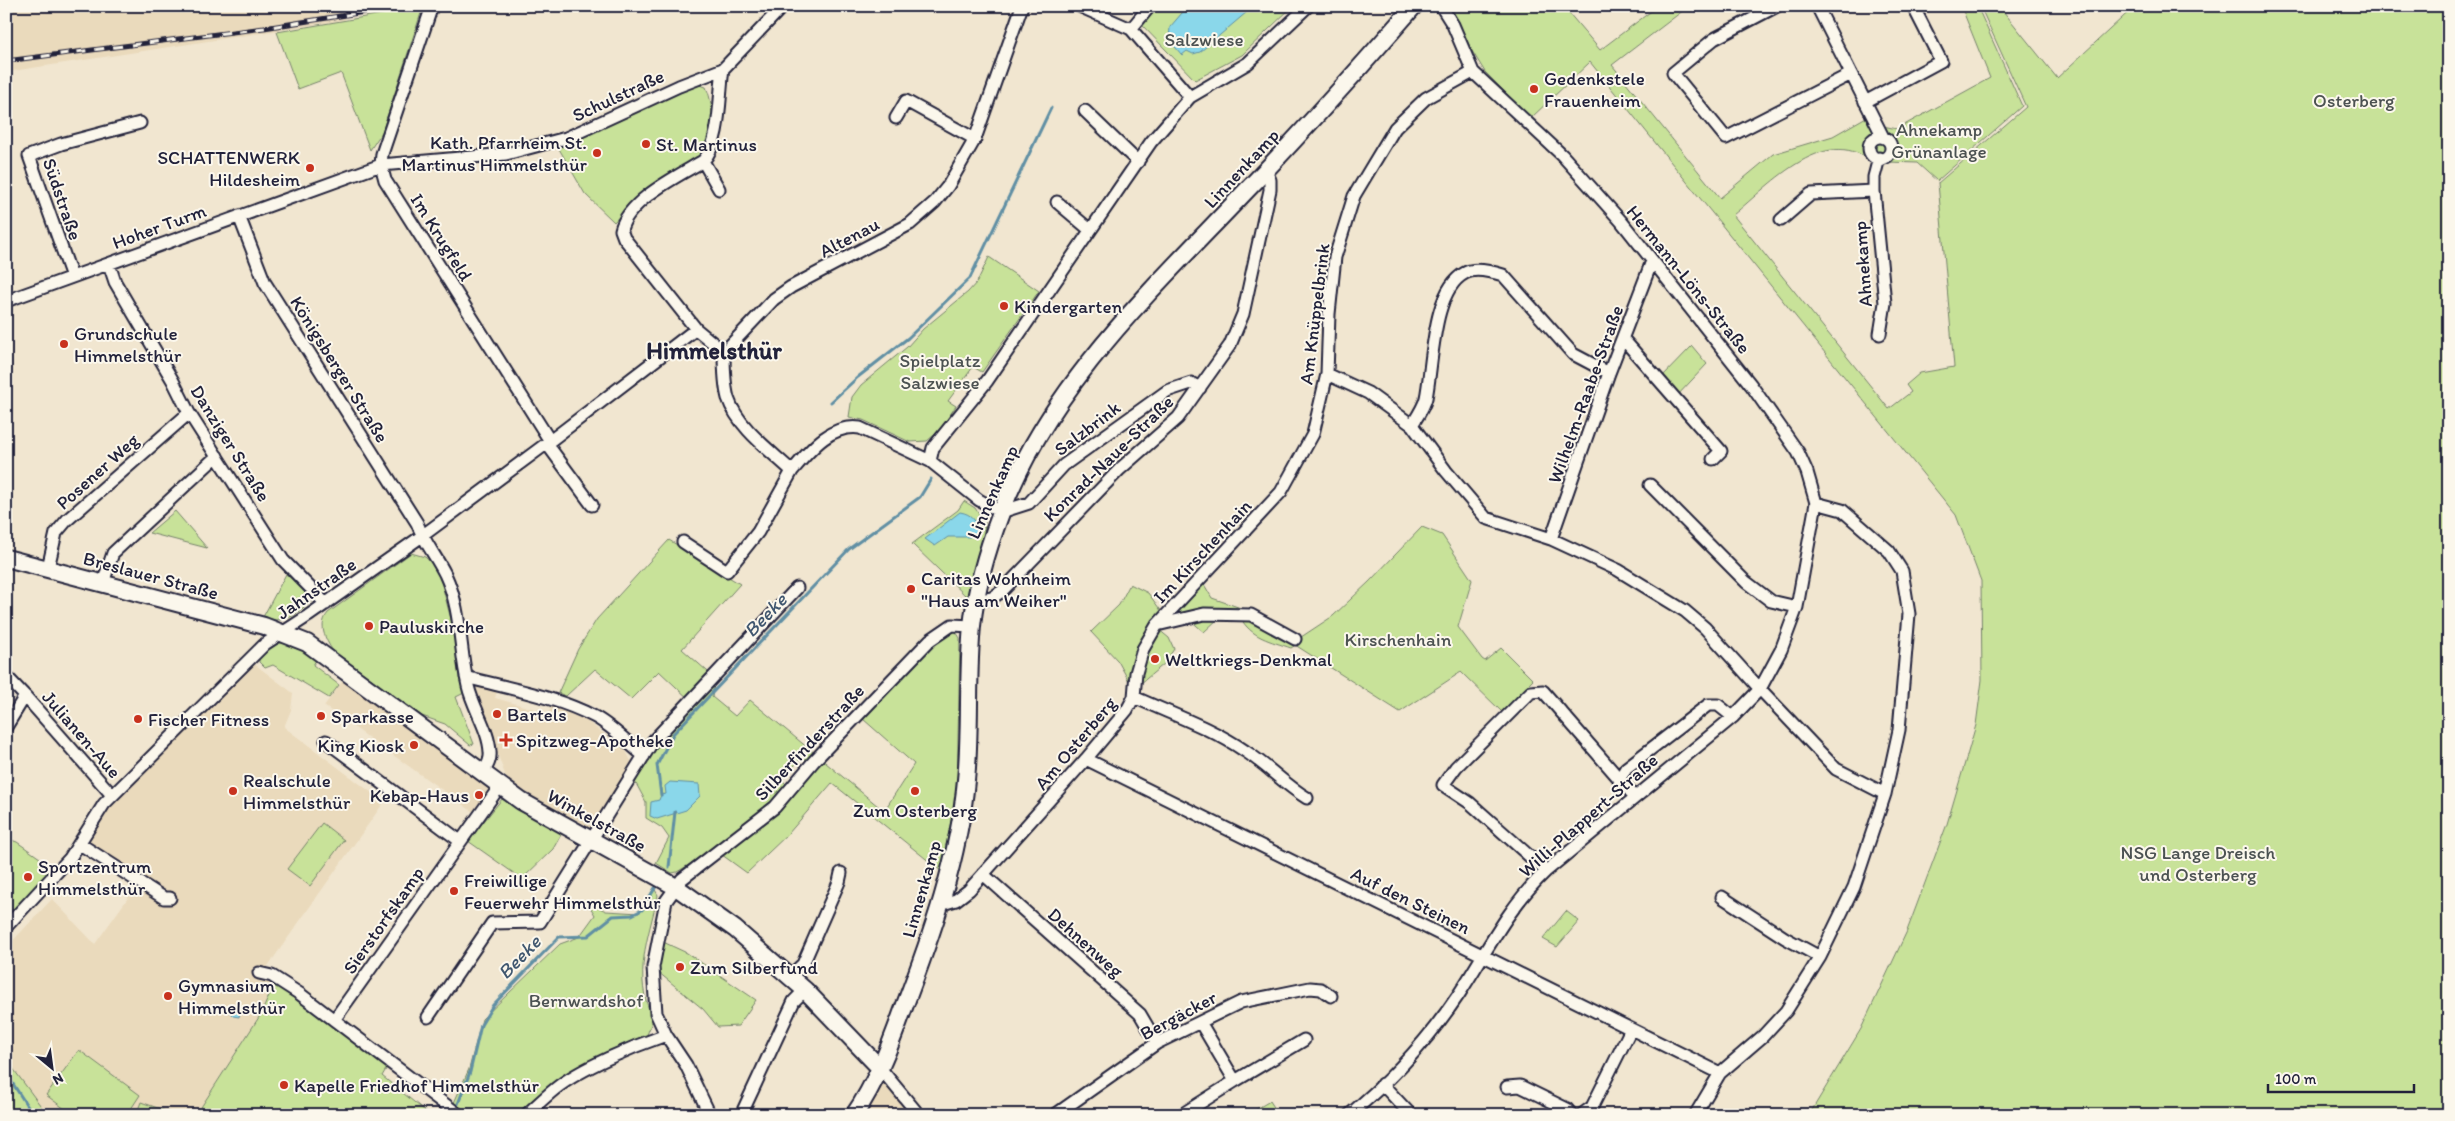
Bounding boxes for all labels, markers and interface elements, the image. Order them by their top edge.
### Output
park label: Salzwiese [1164,28,1244,51]
street label: Schulstraße [569,64,668,127]
place label: Gedenkstele Frauenheim [1544,67,1645,112]
marker: Gedenkstele Frauenheim [1528,83,1540,95]
park label: Osterberg [2313,89,2395,112]
park label: Ahnekamp Grünanlage [1891,118,1987,163]
street label: Linnenkamp [1199,124,1284,213]
place label: Kath. Pfarrheim St. Martinus Himmelsthür [401,131,588,176]
place label: St. Martinus [656,133,757,156]
marker: St. Martinus [640,138,652,150]
place label: SCHATTENWERK Hildesheim [157,146,301,191]
marker: Kath. Pfarrheim St. Martinus Himmelsthür [591,147,603,159]
street label: Südstraße [38,155,87,243]
marker: SCHATTENWERK Hildesheim [304,162,316,174]
street label: Im Krugfeld [406,189,478,286]
street label: Hoher Turm [109,199,209,254]
street label: Hermann-Löns-Straße [1622,200,1756,358]
street label: Altenau [815,212,883,263]
street label: Ahnekamp [1848,220,1877,308]
street label: Am Knüppelbrink [1294,242,1335,386]
street label: Königsberger Straße [285,292,394,447]
place label: Kindergarten [1014,295,1122,318]
marker: Kindergarten [998,300,1010,312]
street label: Wilhelm-Raabe-Straße [1543,302,1628,486]
place label: Grundschule Himmelsthür [74,322,182,367]
district label: Himmelsthür [646,336,782,365]
marker: Grundschule Himmelsthür [58,338,70,350]
park label: Spielplatz Salzwiese [899,349,981,394]
street label: Danziger Straße [185,381,276,506]
street label: Konrad-Naue-Straße [1038,390,1178,526]
street label: Salzbrink [1050,396,1125,461]
street label: Posener Weg [51,428,143,514]
street label: Linnenkamp [962,442,1023,543]
street label: Im Kirschenhain [1148,495,1256,608]
street label: Breslauer Straße [81,546,221,605]
street label: Jahnstraße [272,553,361,624]
place label: Caritas Wohnheim "Haus am Weiher" [921,567,1071,612]
marker: Caritas Wohnheim "Haus am Weiher" [905,583,917,595]
water label: Beeke [738,587,793,642]
place label: Pauluskirche [379,615,484,638]
marker: Pauluskirche [363,620,375,632]
park label: Kirschenhain [1345,628,1452,651]
place label: Weltkriegs-Denkmal [1165,648,1333,671]
marker: Weltkriegs-Denkmal [1149,653,1161,665]
street label: Silberfinderstraße [750,679,869,805]
street label: Julianen-Aue [37,686,126,783]
street label: Am Osterberg [1030,692,1121,795]
place label: Bartels [507,703,567,726]
place label: Sparkasse [331,705,414,728]
place label: Fischer Fitness [148,708,269,731]
marker: Bartels [491,708,503,720]
marker: Sparkasse [315,710,327,722]
marker: Fischer Fitness [132,713,144,725]
place label: Spitzweg-Apotheke [516,729,673,752]
place label: King Kiosk [318,734,404,757]
marker: Spitzweg-Apotheke [500,734,512,746]
marker: King Kiosk [408,739,420,751]
street label: Willi-Plappert-Straße [1514,749,1663,882]
place label: Realschule Himmelsthür [243,769,351,814]
place label: Kebap-Haus [370,784,469,807]
street label: Winkelstraße [543,784,650,857]
marker: Realschule Himmelsthür [227,785,239,797]
marker: Zum Osterberg [909,785,921,797]
marker: Kebap-Haus [473,789,485,801]
place label: Zum Osterberg [853,799,977,822]
street label: Linnenkamp [897,838,946,940]
park label: NSG Lange Dreisch und Osterberg [2121,841,2275,886]
place label: Sportzentrum Himmelsthür [38,855,152,900]
street label: Sierstorfskamp [338,862,429,978]
street label: Auf den Steinen [1347,862,1474,939]
place label: Freiwillige Feuerwehr Himmelsthür [464,869,661,914]
marker: Sportzentrum Himmelsthür [22,871,34,883]
marker: Freiwillige Feuerwehr Himmelsthür [448,885,460,897]
street label: Dehnenweg [1043,903,1128,982]
water label: Beeke [492,929,547,984]
place label: Zum Silberfund [690,956,819,979]
marker: Zum Silberfund [674,961,686,973]
place label: Gymnasium Himmelsthür [178,974,286,1019]
street label: Bergäcker [1136,985,1221,1045]
park label: Bernwardshof [529,989,643,1012]
marker: Gymnasium Himmelsthür [162,990,174,1002]
north arrow [28,1044,78,1094]
scale bar [2268,1061,2414,1093]
text: N [50,1069,66,1089]
text: 100 m [2275,1070,2317,1088]
place label: Kapelle Friedhof Himmelsthür [294,1074,540,1097]
marker: Kapelle Friedhof Himmelsthür [278,1079,290,1091]

